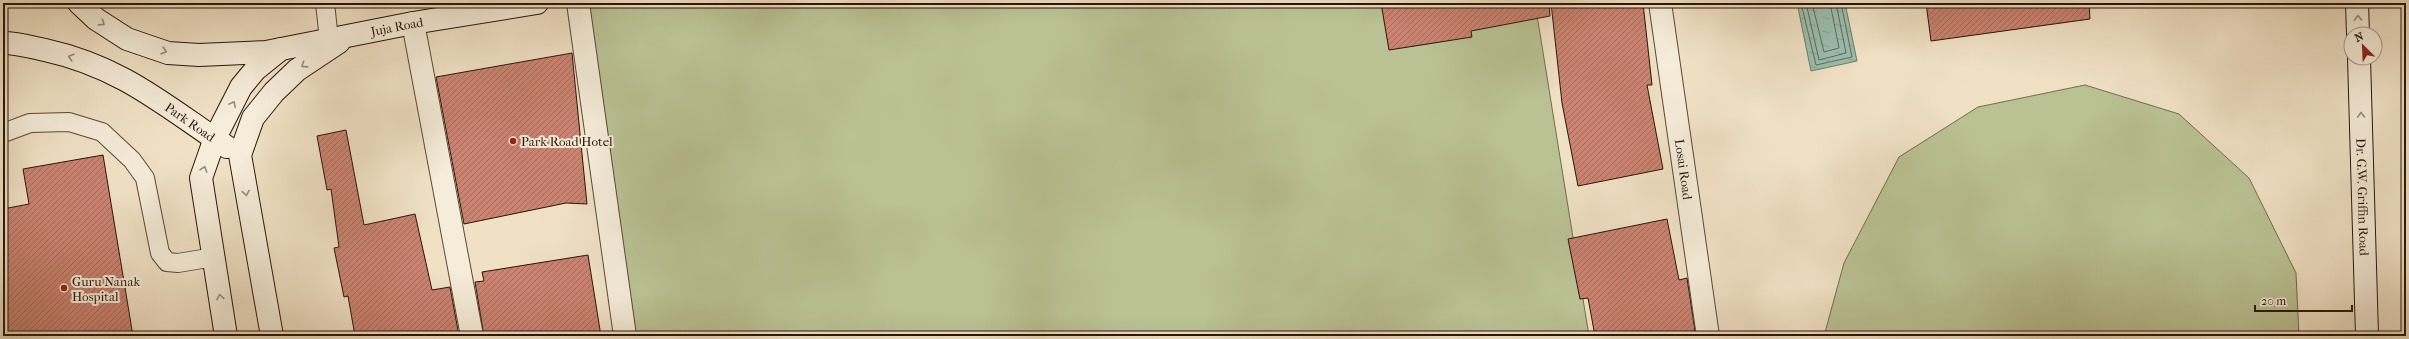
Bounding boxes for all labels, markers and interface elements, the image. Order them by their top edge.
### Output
street label: Juja Road [368,14,425,39]
one-way arrow [2354,15,2362,21]
one-way arrow [98,18,105,26]
north arrow [2343,26,2383,66]
text: N [2353,29,2366,45]
one-way arrow [161,47,168,55]
one-way arrow [68,53,75,61]
one-way arrow [302,60,309,67]
street label: Park Road [162,99,219,145]
one-way arrow [228,101,235,108]
one-way arrow [2357,112,2365,118]
place label: Park Road Hotel [521,134,613,149]
marker: Park Road Hotel [508,136,518,146]
street label: Losai Road [1672,138,1696,201]
street label: Dr. G.W. Griffin Road [2354,138,2372,257]
one-way arrow [199,166,208,173]
one-way arrow [241,190,250,196]
place label: Guru Nanak Hospital [72,274,140,304]
marker: Guru Nanak Hospital [59,283,69,293]
scale bar [2255,287,2352,313]
one-way arrow [216,294,225,301]
text: 20 m [2261,294,2286,308]

